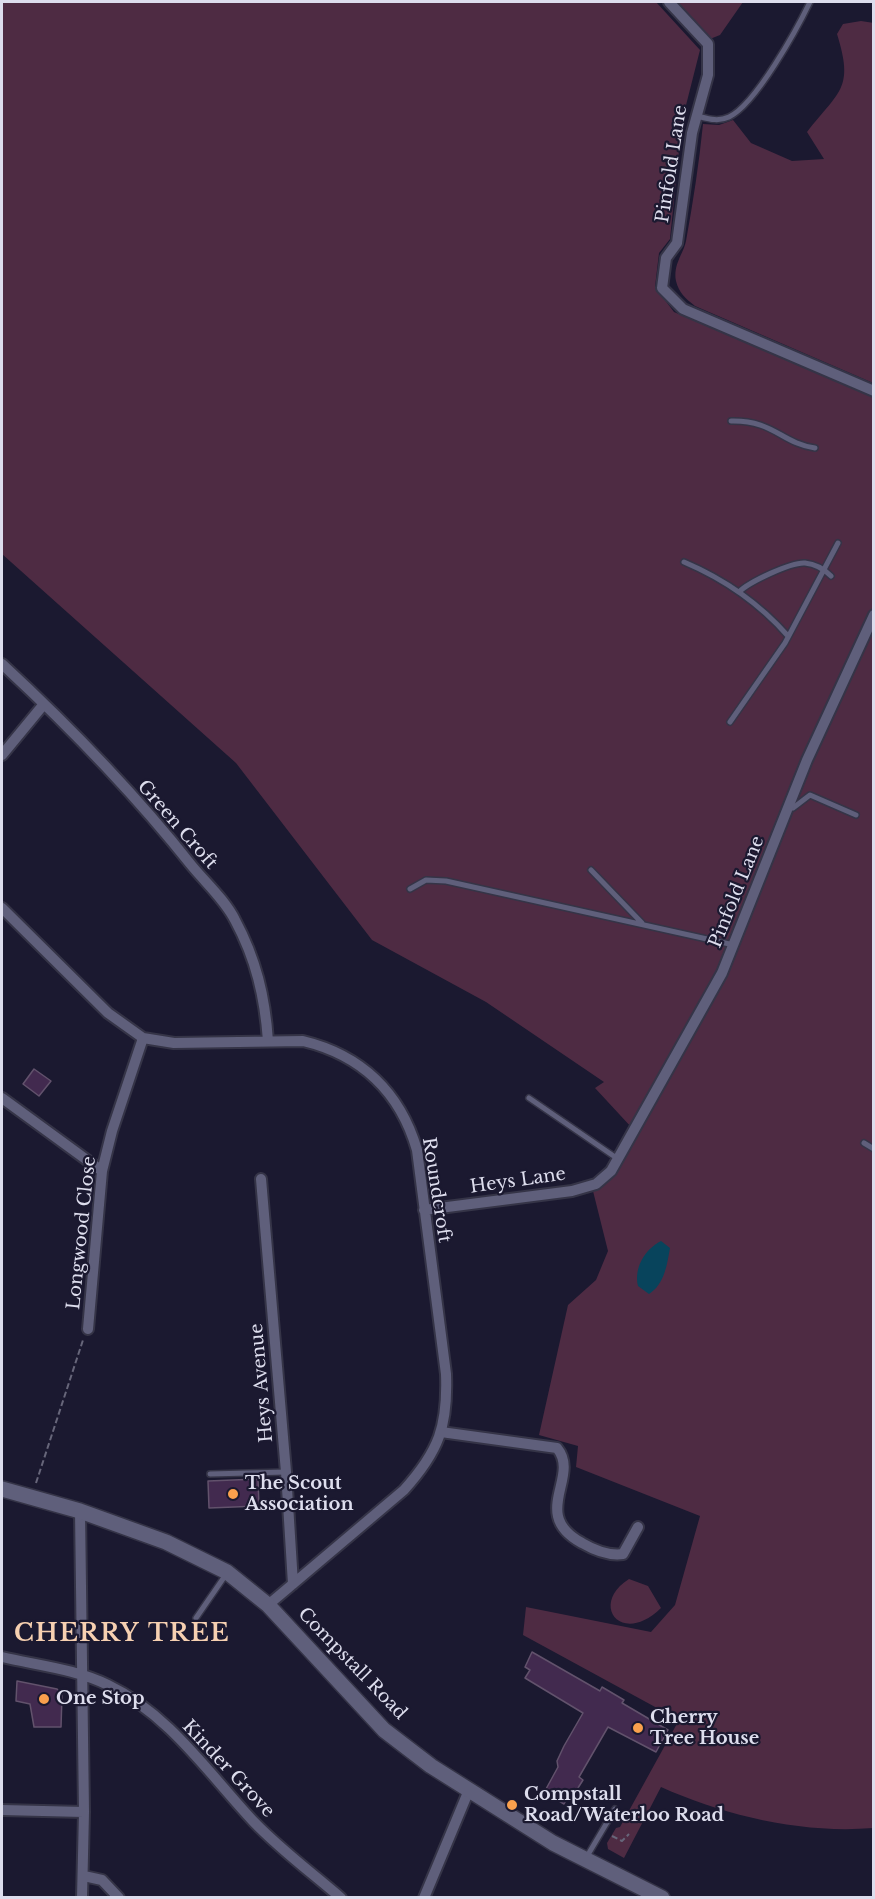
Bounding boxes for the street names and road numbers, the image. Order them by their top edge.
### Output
street label: Pinfold Lane [652,104,692,224]
street label: Green Croft [132,776,222,874]
street label: Pinfold Lane [705,833,769,951]
street label: Roundcroft [417,1136,455,1244]
street label: Longwood Close [63,1155,101,1311]
street label: Heys Lane [469,1164,567,1198]
street label: Heys Avenue [246,1323,278,1443]
street label: Compstall Road [293,1603,411,1725]
street label: Kinder Grove [177,1716,279,1822]

